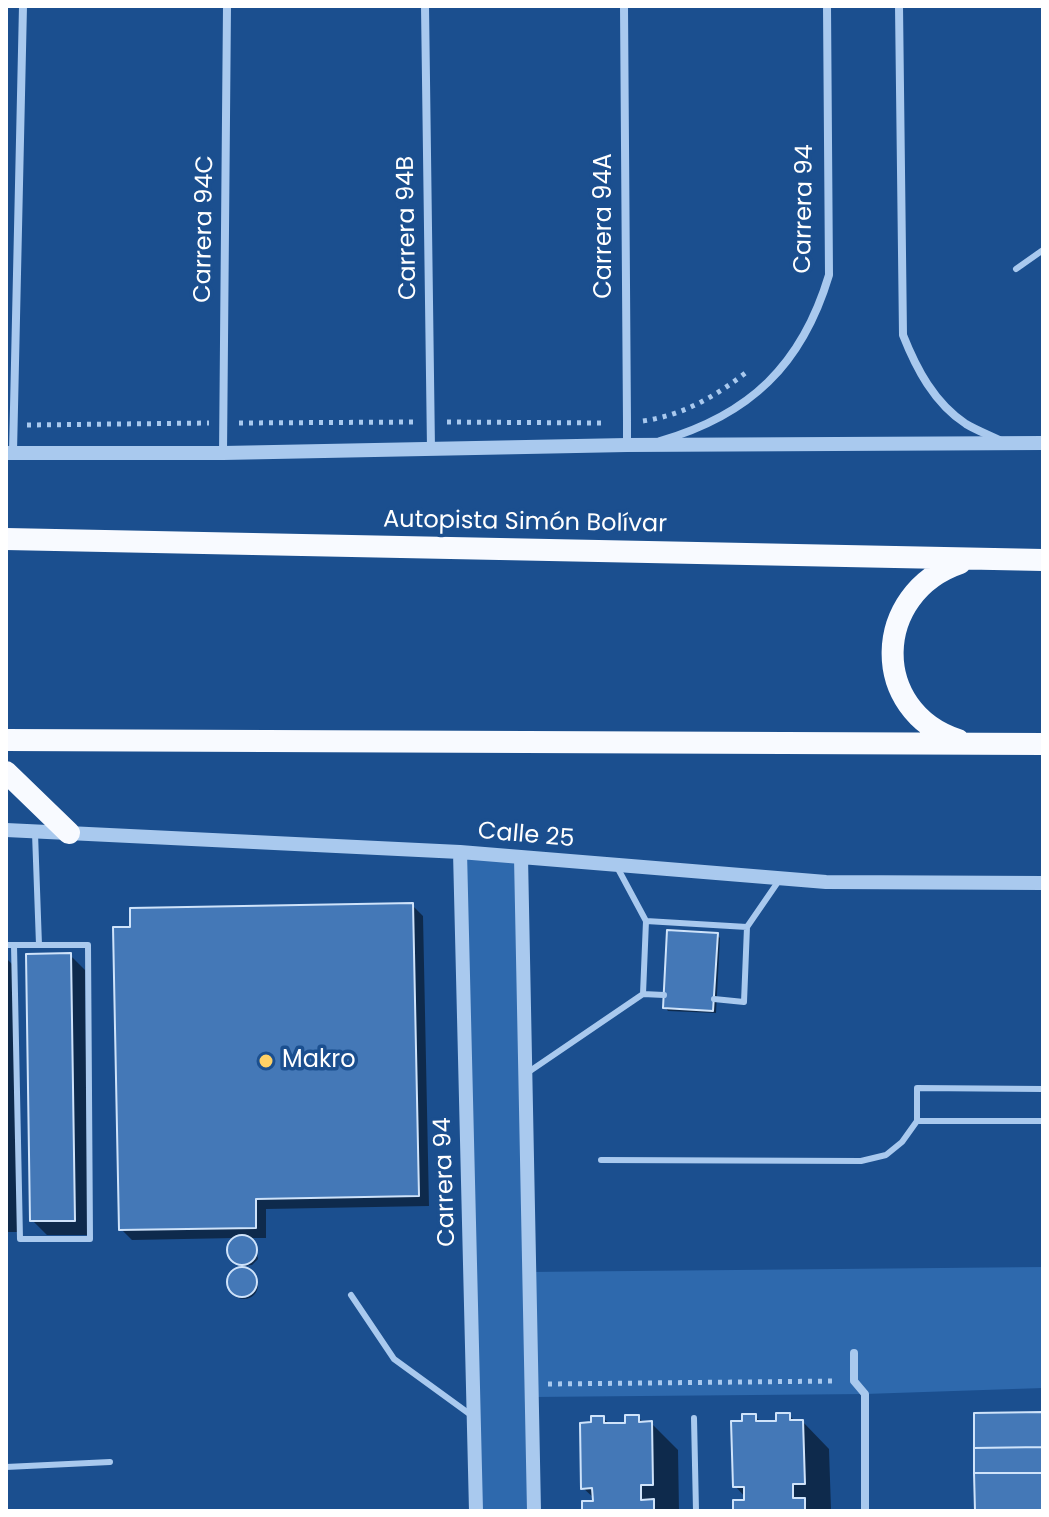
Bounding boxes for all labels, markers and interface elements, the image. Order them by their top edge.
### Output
street label: Carrera 94 [789,144,821,274]
street label: Carrera 94A [591,153,619,299]
street label: Carrera 94C [189,155,221,303]
street label: Carrera 94B [392,156,424,300]
street label: Autopista Simón Bolívar [383,506,667,540]
street label: Calle 25 [477,817,575,855]
place label: Makro [282,1047,356,1075]
marker: Makro [257,1052,275,1070]
street label: Carrera 94 [429,1117,463,1247]

